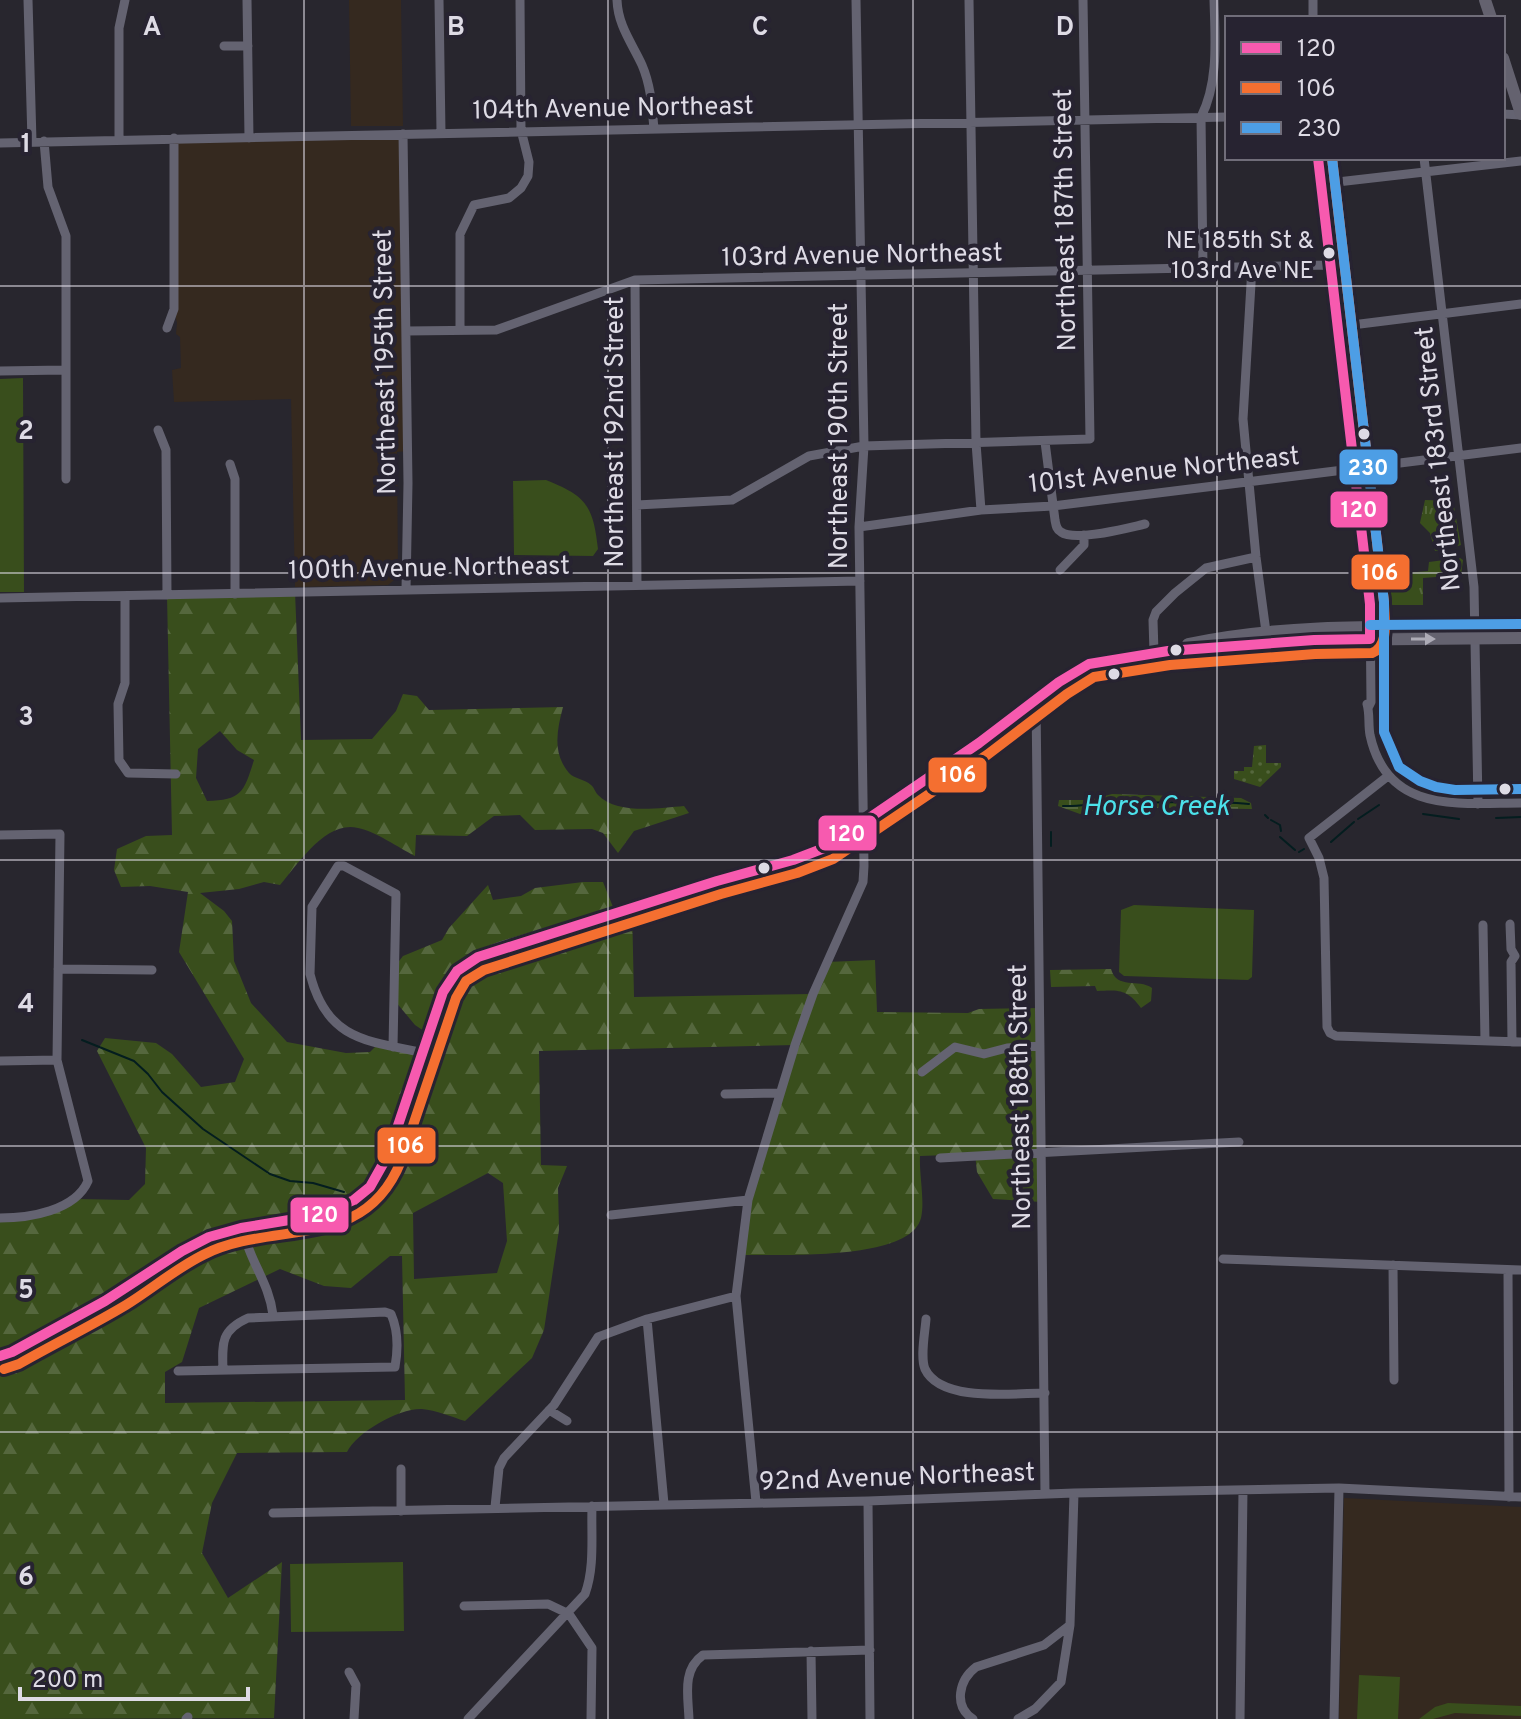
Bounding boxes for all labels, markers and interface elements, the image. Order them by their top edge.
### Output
text: A [143,12,161,45]
text: B [447,12,465,45]
text: C [752,12,768,45]
text: D [1056,12,1074,45]
legend [1225,16,1505,160]
text: 120 [1297,35,1336,65]
text: 106 [1297,75,1336,105]
street label: Northeast 187th Street [1048,88,1085,352]
street label: 104th Avenue Northeast [472,91,754,128]
text: 230 [1297,115,1341,145]
text: 1 [21,129,31,162]
place label: NE 185th St & 103rd Ave NE [1166,227,1314,287]
street label: Northeast 195th Street [368,229,405,495]
street label: 103rd Avenue Northeast [721,238,1003,275]
marker: NE 185th St & 103rd Ave NE [1321,245,1337,261]
street label: Northeast 192nd Street [600,296,633,568]
street label: Northeast 190th Street [824,303,857,569]
street label: Northeast 183rd Street [1409,325,1470,593]
text: 2 [18,416,34,449]
unlabelled marker [1356,426,1372,442]
street label: 101st Avenue Northeast [1027,441,1301,502]
line badge: 230 [1338,448,1399,486]
text: 230 [1348,456,1388,483]
line badge: 120 [1329,490,1389,529]
text: 120 [1341,498,1377,525]
street label: 100th Avenue Northeast [288,551,570,588]
line badge: 106 [1350,553,1411,591]
text: 106 [1362,561,1398,588]
one-way arrow [1411,633,1436,645]
unlabelled marker [1168,642,1184,658]
unlabelled marker [1106,666,1122,682]
text: 3 [18,702,34,735]
line badge: 106 [927,756,988,794]
text: 106 [940,763,976,790]
unlabelled marker [1497,781,1513,797]
water label: Horse Creek [1082,790,1231,826]
line badge: 120 [817,814,878,852]
text: 120 [829,822,865,849]
unlabelled marker [756,860,772,876]
street label: Northeast 188th Street [1003,964,1040,1230]
text: 4 [18,989,34,1022]
line badge: 106 [376,1126,437,1165]
text: 106 [388,1134,424,1161]
line badge: 120 [289,1196,350,1234]
text: 120 [302,1203,338,1230]
text: 5 [18,1275,34,1308]
street label: 92nd Avenue Northeast [759,1457,1036,1500]
text: 6 [18,1562,34,1595]
scale bar [20,1651,248,1701]
text: 200 m [32,1666,103,1696]

